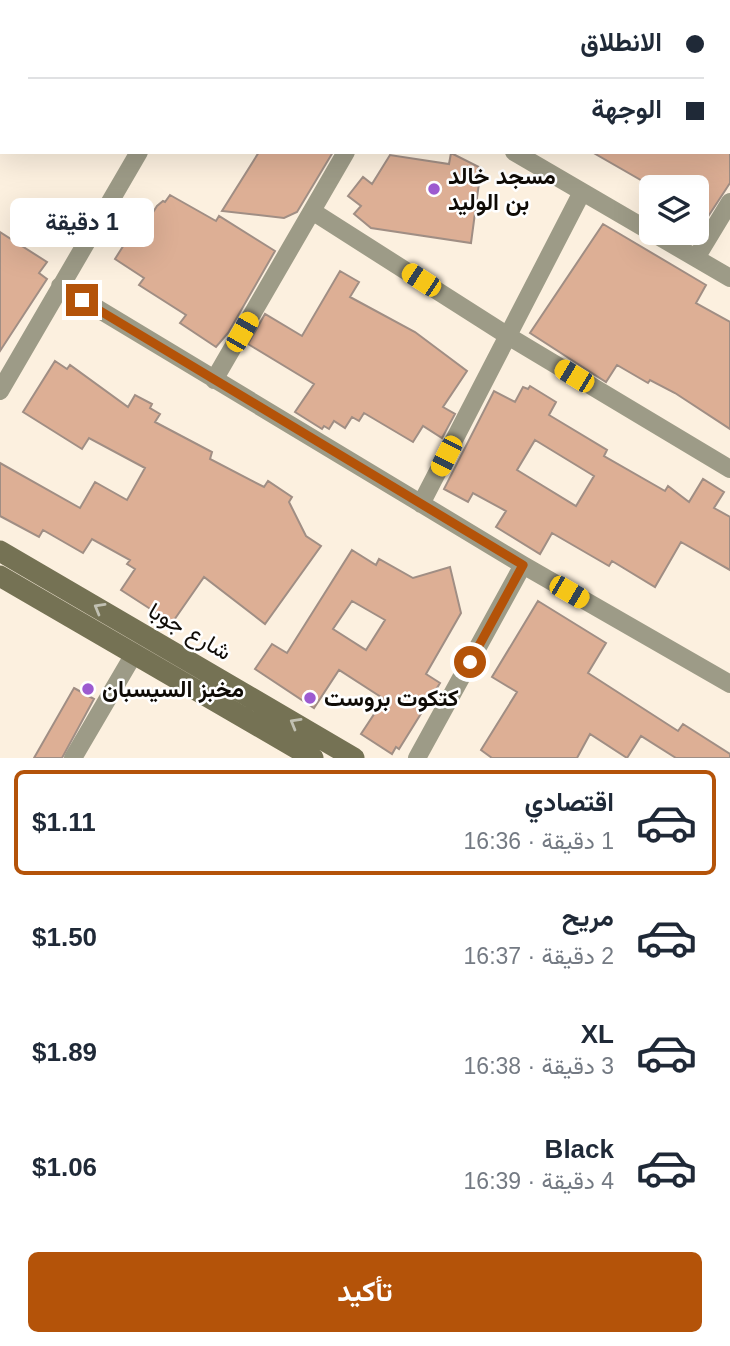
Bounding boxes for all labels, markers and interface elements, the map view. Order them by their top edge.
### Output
text: الانطلاق [580,27,662,57]
text: الوجهة [591,94,662,124]
place label: مسجد خالد بن الوليد [448,163,556,217]
map controls [639,175,709,245]
button: layers [639,175,709,245]
marker: مسجد خالد بن الوليد [426,181,442,197]
callout: 1 دقيقة [10,198,154,247]
text: 1 دقيقة [45,209,119,235]
car [398,260,445,300]
route end [66,284,98,316]
car [223,309,262,355]
car [551,356,598,396]
car [428,433,465,479]
car [546,572,593,612]
street label: شارع جوبا [143,597,236,668]
one-way arrow [93,603,106,616]
route start [454,646,486,678]
place label: مخبز السيسبان [102,676,244,704]
marker: مخبز السيسبان [80,681,96,697]
place label: كتكوت بروست [324,685,459,713]
marker: كتكوت بروست [302,690,318,706]
one-way arrow [289,719,302,732]
text: اقتصادي [525,787,614,817]
icon: car [635,791,698,854]
text: $1.11 [32,807,96,837]
text: 1 دقيقة · 16:36 [464,828,614,854]
text: مريح [562,902,614,932]
icon: car [635,906,698,969]
text: $1.50 [32,922,97,952]
text: 2 دقيقة · 16:37 [464,943,614,969]
text: XL [581,1019,614,1049]
icon: car [635,1021,698,1084]
text: $1.89 [32,1037,97,1067]
text: 3 دقيقة · 16:38 [464,1053,614,1079]
text: Black [545,1134,614,1164]
icon: car [635,1136,698,1199]
text: $1.06 [32,1152,97,1182]
text: 4 دقيقة · 16:39 [464,1168,614,1194]
button: تأكيد [28,1252,702,1332]

